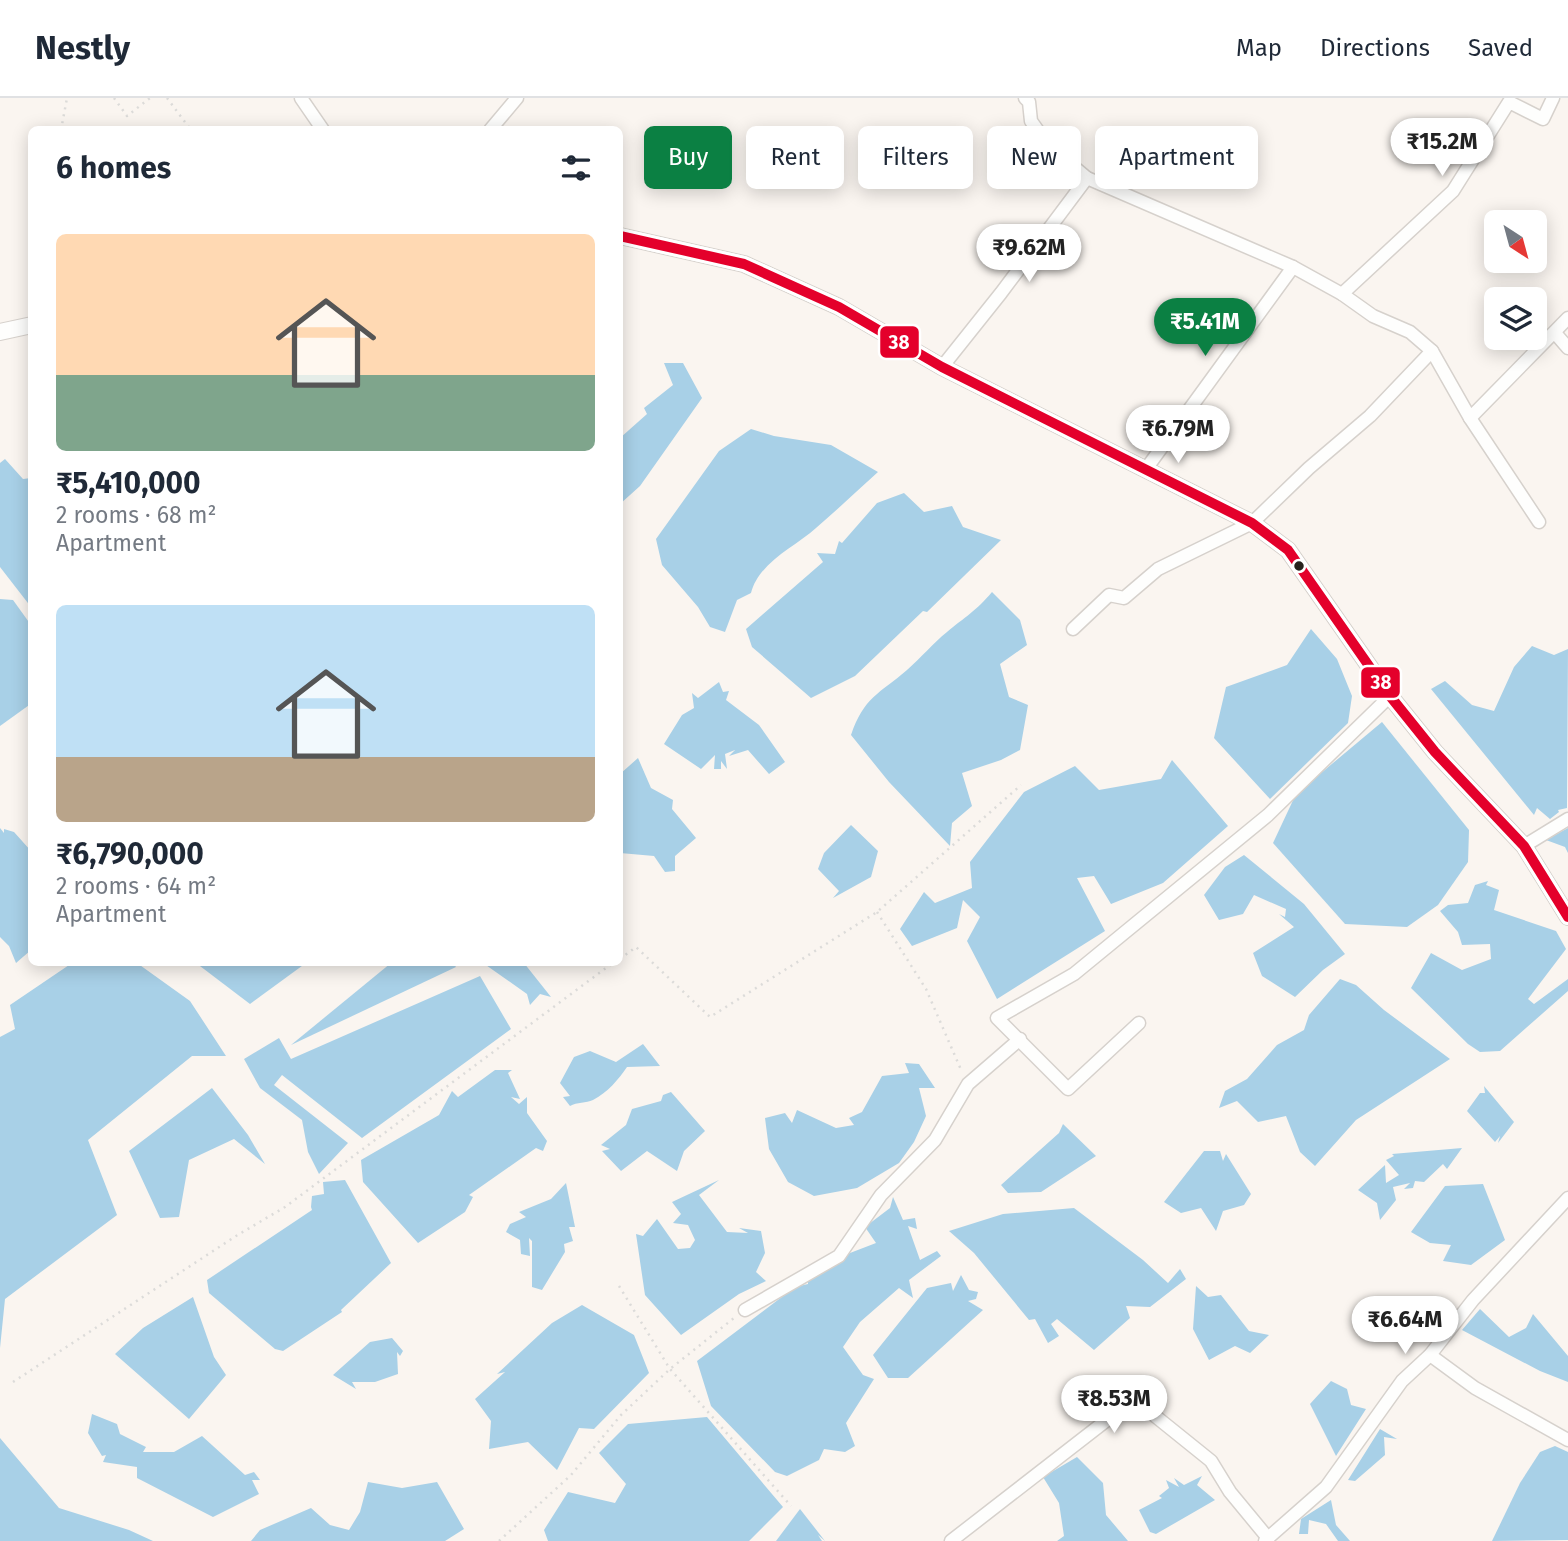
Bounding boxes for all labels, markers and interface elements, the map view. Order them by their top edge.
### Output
text: Nestly [35,28,130,68]
text: Map [1236,34,1282,62]
text: Directions [1320,34,1430,62]
text: Saved [1468,34,1533,62]
pin: ₹15.2M [1385,118,1499,178]
chip: Buy [644,126,732,189]
chip: Rent [746,126,844,189]
chip: Filters [858,126,973,189]
chip: New [987,126,1081,189]
chip: Apartment [1095,126,1258,189]
text: ₹15.2M [1407,127,1477,155]
icon: filters [557,149,595,187]
text: 6 homes [56,150,171,186]
north arrow [1484,210,1547,273]
map controls [1484,210,1547,350]
pin: ₹9.62M [972,225,1086,284]
text: ₹9.62M [992,233,1066,261]
icon: home [263,280,389,406]
button: layers [1484,287,1547,350]
pin: ₹5.41M [1148,299,1262,358]
text: ₹5.41M [1170,307,1240,335]
line badge: 38 [879,325,920,359]
text: 38 [888,331,909,354]
pin: ₹6.79M [1121,406,1235,465]
text: ₹6.79M [1142,414,1214,442]
text: ₹5,410,000 [56,465,201,501]
text: 2 rooms · 68 m² [56,501,217,529]
text: Apartment [56,529,166,557]
unlabelled marker [1292,559,1306,573]
icon: home [263,651,389,777]
line badge: 38 [1360,666,1401,699]
text: 38 [1370,671,1391,694]
text: ₹6,790,000 [56,836,204,872]
text: 2 rooms · 64 m² [56,872,216,900]
text: Apartment [56,900,166,928]
pin: ₹6.64M [1348,1296,1462,1356]
text: ₹6.64M [1368,1305,1442,1333]
pin: ₹8.53M [1057,1376,1171,1435]
text: ₹8.53M [1077,1384,1151,1412]

